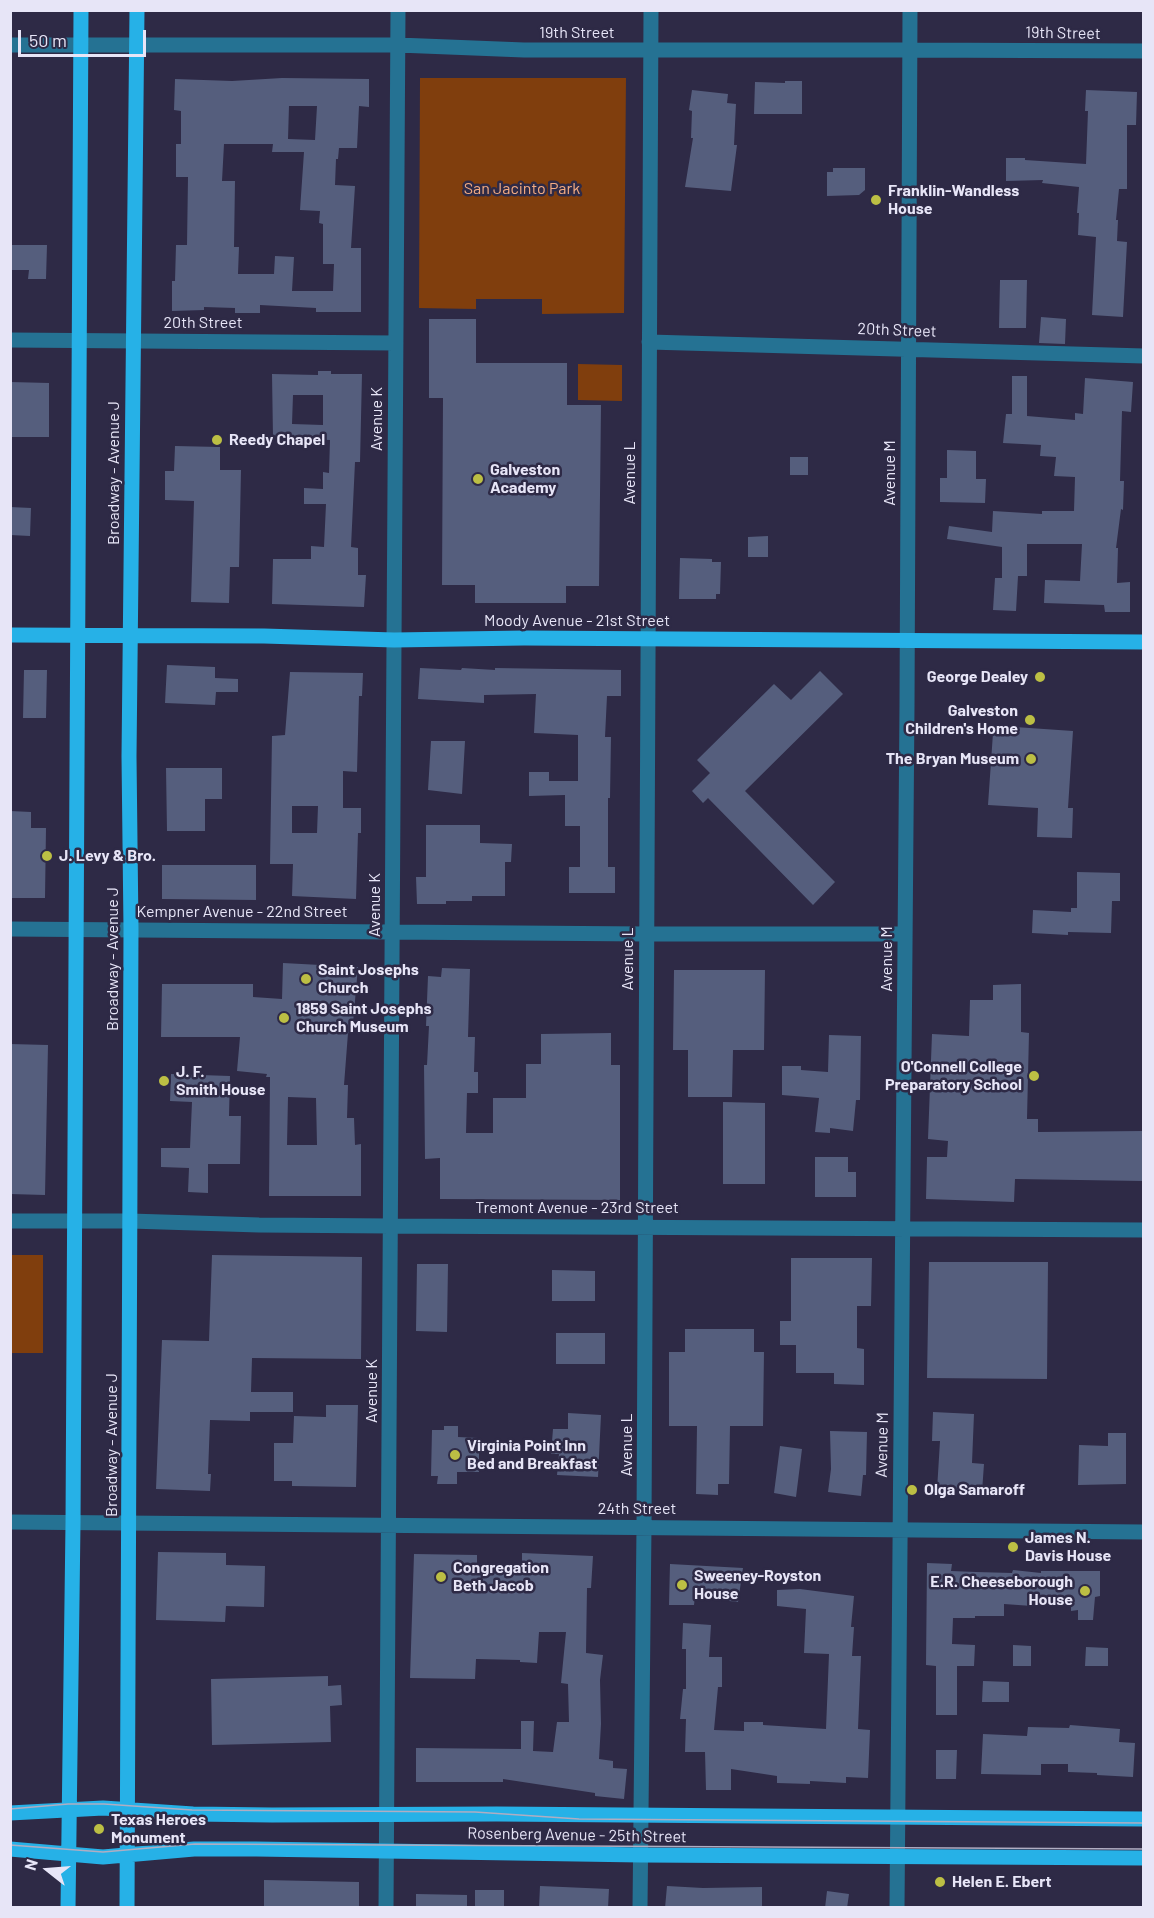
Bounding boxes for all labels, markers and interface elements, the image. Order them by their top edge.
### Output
scale bar [21,18,148,56]
street label: 19th Street [539,23,615,43]
street label: 19th Street [1025,23,1101,43]
text: 50 m [29,29,67,51]
park label: San Jacinto Park [464,179,580,199]
place label: Franklin-Wandless House [888,181,1019,219]
marker: Franklin-Wandless House [869,193,883,207]
street label: 20th Street [164,313,242,333]
street label: 20th Street [857,319,937,341]
street label: Avenue K [367,387,387,451]
street label: Broadway - Avenue J [104,401,124,545]
place label: Reedy Chapel [229,430,325,450]
marker: Reedy Chapel [210,433,224,447]
street label: Avenue M [880,440,900,506]
street label: Avenue L [620,441,640,505]
place label: Galveston Academy [490,460,560,498]
marker: Galveston Academy [471,472,485,486]
street label: Moody Avenue - 21st Street [484,611,670,631]
place label: George Dealey [927,667,1028,687]
marker: George Dealey [1033,670,1047,684]
place label: Galveston Children's Home [905,701,1018,739]
marker: Galveston Children's Home [1023,713,1037,727]
place label: The Bryan Museum [886,749,1019,769]
marker: The Bryan Museum [1024,752,1038,766]
place label: J. Levy & Bro. [59,846,156,866]
marker: J. Levy & Bro. [40,849,54,863]
street label: Avenue K [365,873,385,937]
street label: Broadway - Avenue J [103,887,123,1031]
street label: Kempner Avenue - 22nd Street [136,902,348,922]
street label: Avenue M [877,926,897,992]
street label: Avenue L [618,927,638,991]
place label: Saint Josephs Church [318,960,419,998]
marker: Saint Josephs Church [299,972,313,986]
place label: 1859 Saint Josephs Church Museum [296,999,431,1037]
marker: 1859 Saint Josephs Church Museum [277,1011,291,1025]
place label: O'Connell College Preparatory School [885,1057,1022,1095]
place label: J. F. Smith House [176,1062,265,1100]
marker: O'Connell College Preparatory School [1027,1069,1041,1083]
marker: J. F. Smith House [157,1074,171,1088]
street label: Tremont Avenue - 23rd Street [475,1198,679,1218]
street label: Avenue K [362,1359,382,1423]
street label: Broadway - Avenue J [102,1373,122,1517]
street label: Avenue M [872,1412,892,1478]
street label: Avenue L [617,1413,637,1477]
place label: Virginia Point Inn Bed and Breakfast [467,1436,597,1474]
marker: Virginia Point Inn Bed and Breakfast [448,1448,462,1462]
place label: Olga Samaroff [924,1480,1025,1500]
marker: Olga Samaroff [905,1483,919,1497]
street label: 24th Street [598,1499,676,1519]
place label: James N. Davis House [1025,1528,1111,1566]
marker: James N. Davis House [1006,1540,1020,1554]
place label: Congregation Beth Jacob [453,1558,549,1596]
place label: Sweeney-Royston House [694,1566,821,1604]
marker: Congregation Beth Jacob [434,1570,448,1584]
place label: E.R. Cheeseborough House [930,1572,1073,1610]
marker: Sweeney-Royston House [675,1578,689,1592]
marker: E.R. Cheeseborough House [1078,1584,1092,1598]
place label: Texas Heroes Monument [111,1810,206,1848]
marker: Texas Heroes Monument [92,1822,106,1836]
street label: Rosenberg Avenue - 25th Street [467,1823,687,1847]
north arrow [18,1840,78,1900]
text: N [20,1857,41,1872]
place label: Helen E. Ebert [952,1872,1052,1892]
marker: Helen E. Ebert [933,1875,947,1889]

